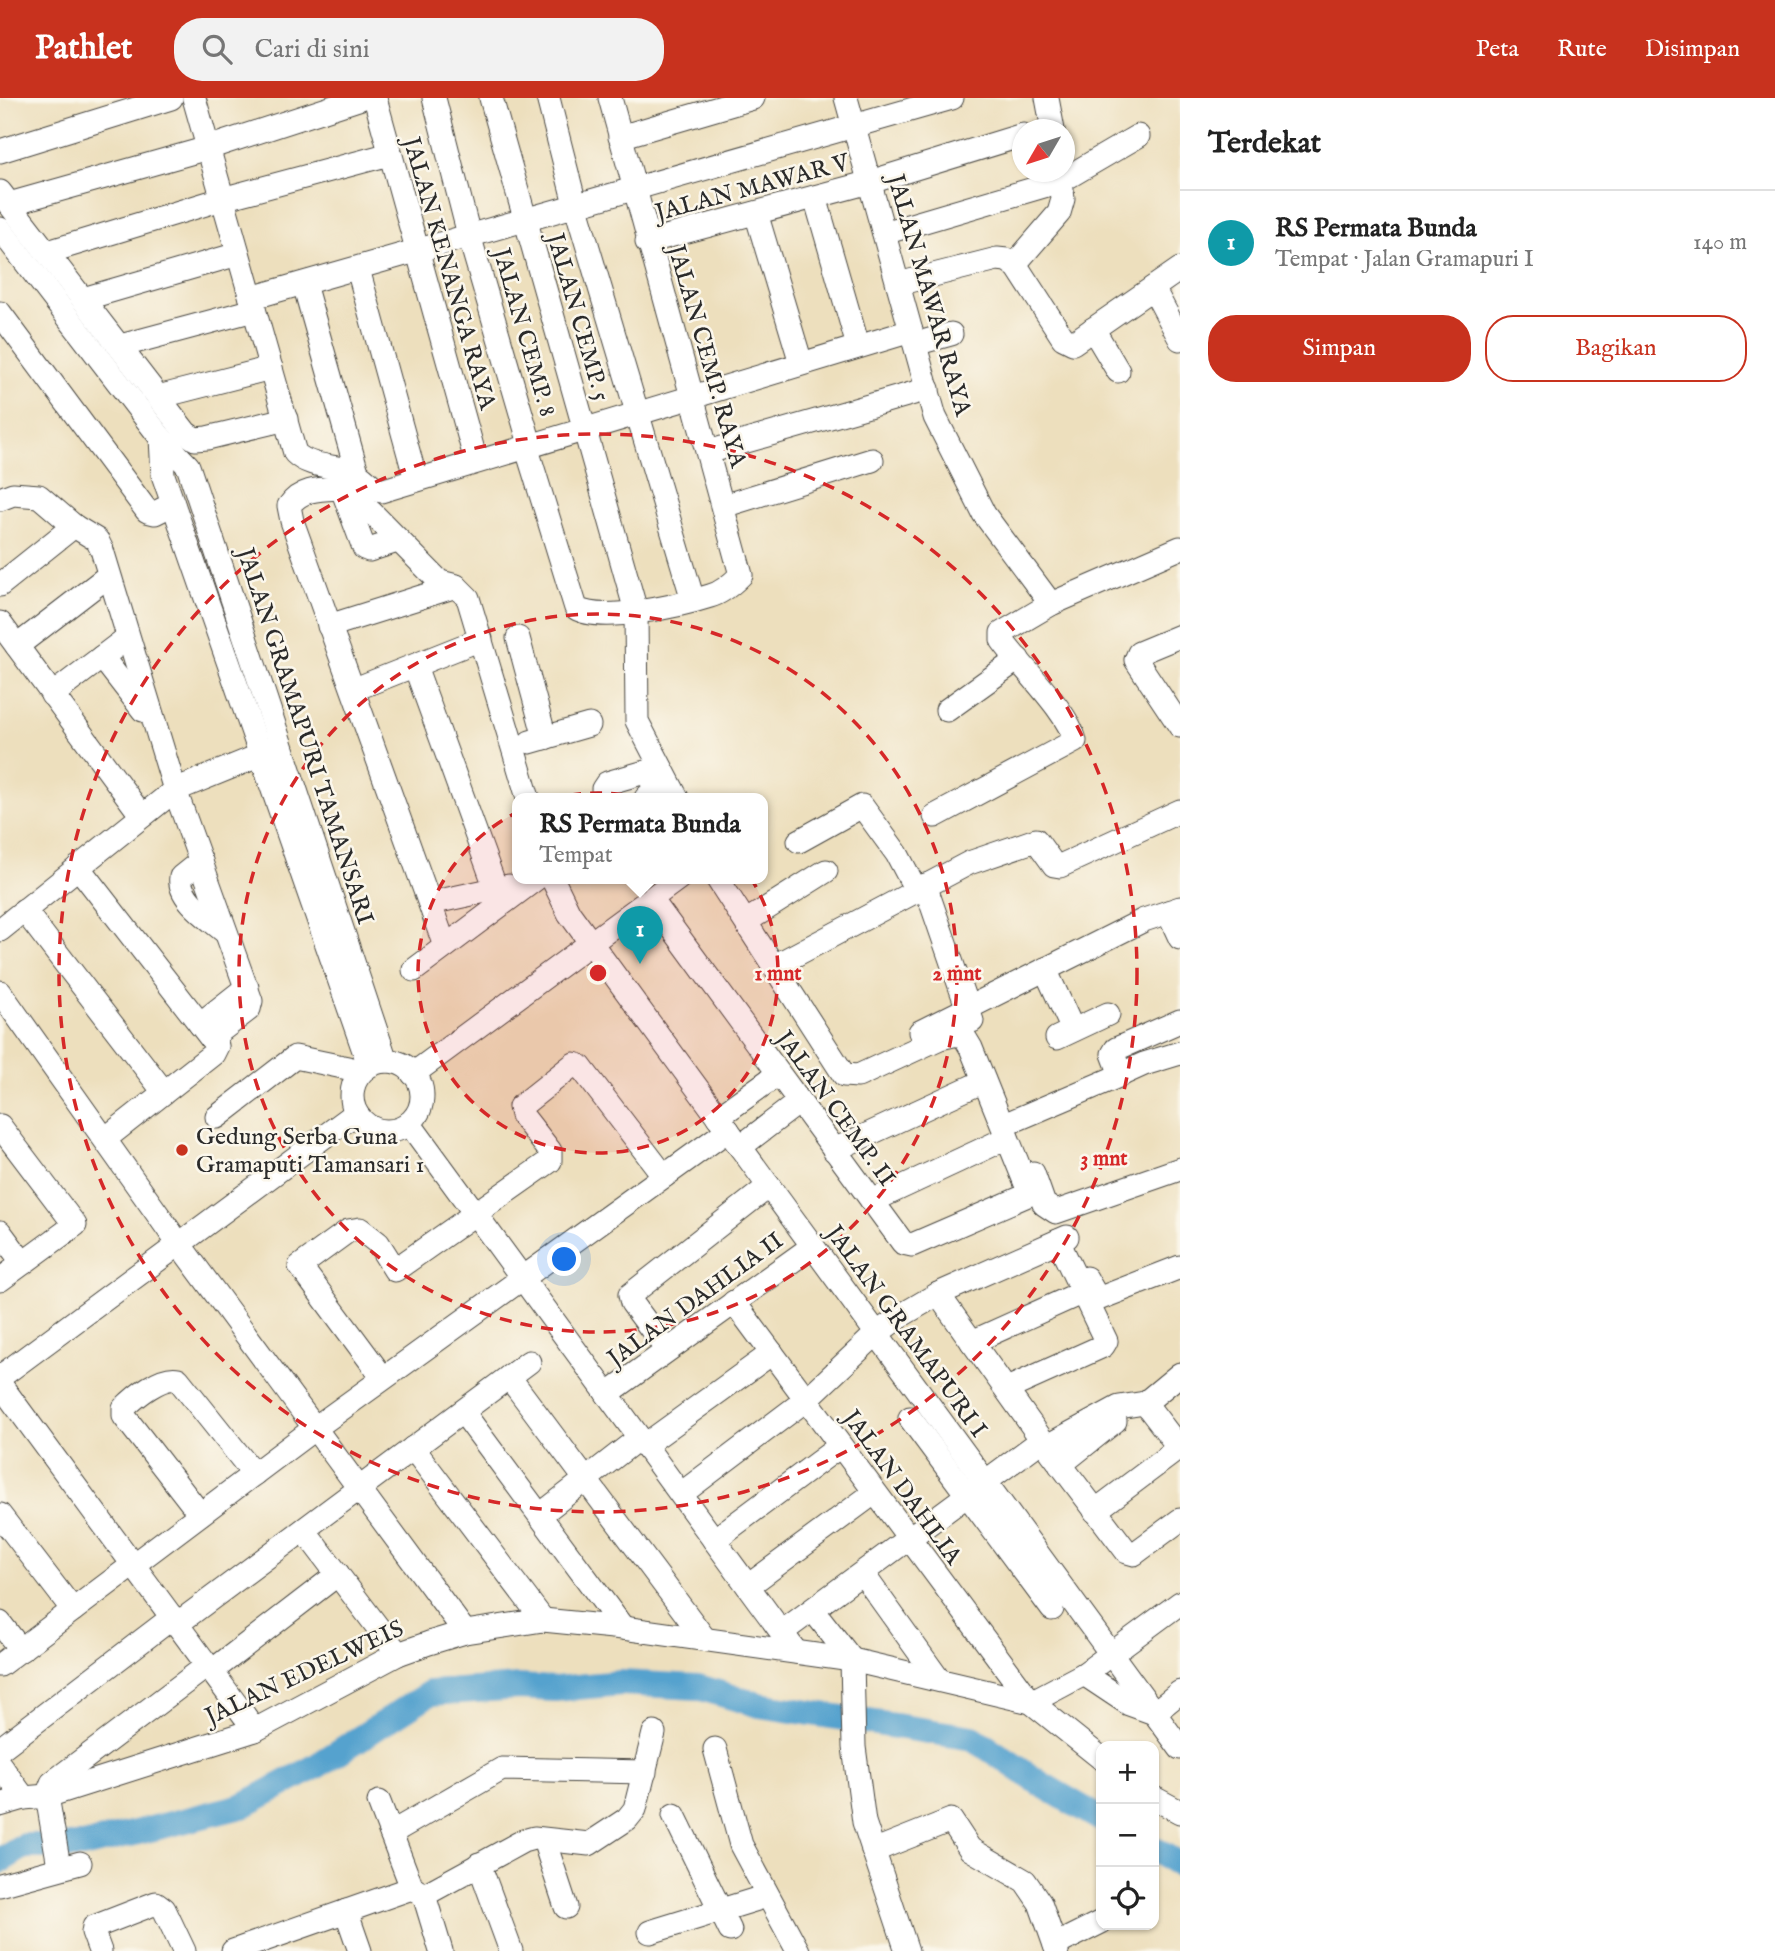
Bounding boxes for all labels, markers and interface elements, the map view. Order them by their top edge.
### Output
search box [174,18,664,81]
text: Pathlet [35,28,132,70]
icon: search [198,30,236,68]
text: Cari di sini [254,33,370,66]
text: Peta [1476,34,1519,65]
text: Rute [1557,34,1607,65]
text: Disimpan [1645,34,1740,65]
north arrow [1012,119,1075,182]
text: Terdekat [1208,125,1321,163]
street label: JALAN KENANGA RAYA [394,131,503,414]
street label: JALAN MAWAR V [649,147,854,230]
street label: JALAN MAWAR RAYA [878,168,978,421]
text: RS Permata Bunda [1275,212,1477,245]
street label: JALAN CEMP. 5 [538,227,616,405]
text: 1 [1227,228,1235,257]
text: 140 m [1693,228,1747,257]
street label: JALAN CEMP. RAYA [659,239,753,472]
street label: JALAN CEMP. 8 [484,242,562,420]
text: Tempat · Jalan Gramapuri I [1275,245,1534,274]
button: Simpan [1208,315,1471,382]
button: Bagikan [1485,315,1747,382]
street label: JALAN GRAMAPURI TAMANSARI [228,541,380,929]
popup [512,793,768,884]
text: RS Permata Bunda [539,808,741,841]
text: Tempat [539,841,613,870]
pin: 1 [617,906,663,964]
centre of rings [586,961,610,985]
text: 1 mnt [755,961,802,988]
text: 2 mnt [933,961,982,988]
street label: JALAN CEMP. II [766,1023,902,1193]
place label: Gedung Serba Guna Gramaputi Tamansari 1 [196,1122,424,1181]
marker: Gedung Serba Guna Gramaputi Tamansari 1 [174,1142,190,1158]
text: 3 mnt [1081,1146,1128,1173]
street label: JALAN GRAMAPURI I [817,1217,993,1444]
street label: JALAN DAHLIA II [599,1226,790,1376]
your location [547,1242,581,1276]
street label: JALAN DAHLIA [833,1402,969,1572]
street label: JALAN EDELWEIS [198,1614,409,1734]
map controls [1096,1741,1159,1930]
button: + [1096,1741,1159,1804]
button: − [1096,1804,1159,1867]
button: locate [1096,1867,1159,1930]

